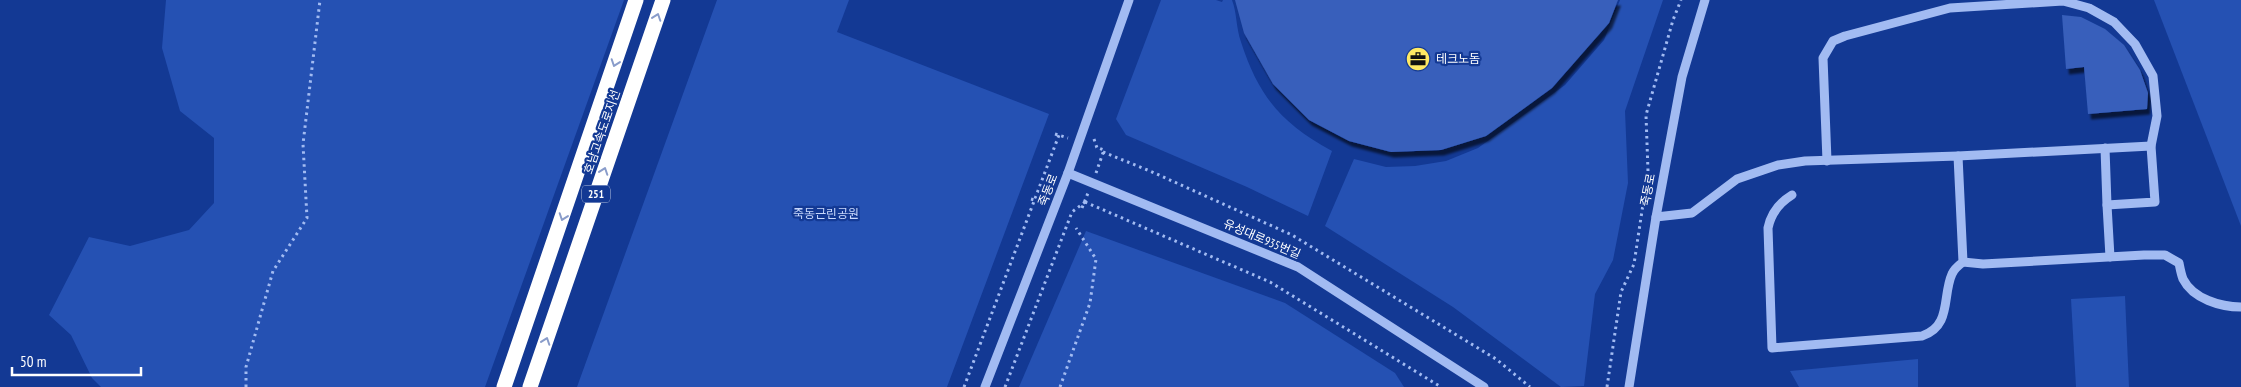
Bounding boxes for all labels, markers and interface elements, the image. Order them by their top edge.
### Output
one-way arrow [651,13,661,22]
office icon: 테크노돔 [1405,46,1431,72]
place label: 테크노돔 [1436,51,1480,66]
one-way arrow [611,58,621,66]
street label: 호남고속도로지선 [580,88,623,176]
one-way arrow [598,167,608,175]
street label: 죽동로 [1035,172,1060,208]
street label: 죽동로 [1637,172,1658,208]
road number: 251 [582,185,610,202]
park label: 죽동근린공원 [793,206,859,221]
one-way arrow [558,212,568,220]
street label: 유성대로935번길 [1221,216,1303,262]
one-way arrow [540,337,550,346]
scale bar [12,344,141,376]
text: 50 m [20,352,46,371]

